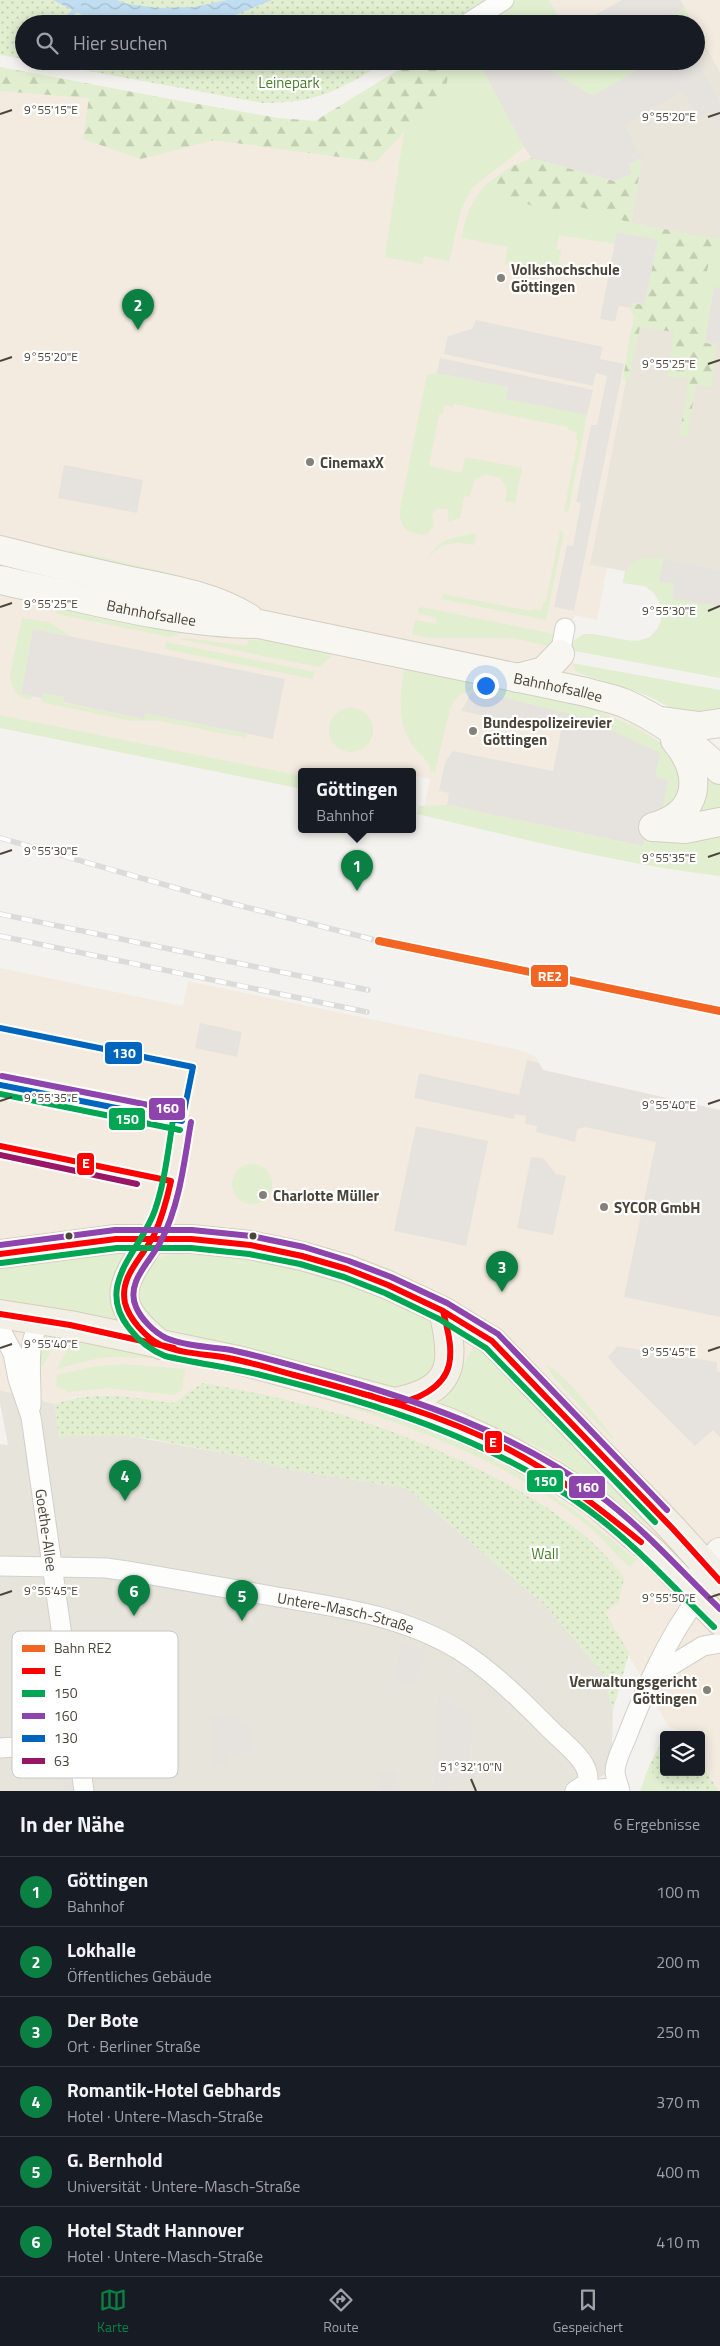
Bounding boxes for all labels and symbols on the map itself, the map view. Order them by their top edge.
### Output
park label: Leinepark [258,71,320,94]
text: 9°55'15"E [24,100,78,119]
text: 9°55'20"E [642,107,696,126]
place label: Volkshochschule Göttingen [511,258,620,298]
marker: Volkshochschule Göttingen [495,272,507,284]
pin: 2 [122,289,154,330]
text: 9°55'20"E [24,347,78,366]
text: 9°55'25"E [642,354,696,373]
place label: CinemaxX [320,451,384,474]
marker: CinemaxX [304,456,316,468]
street label: Bahnhofsallee [105,593,198,631]
text: 9°55'25"E [24,594,78,613]
text: 9°55'30"E [642,601,696,620]
street label: Bahnhofsallee [512,666,605,708]
your location [473,673,499,699]
place label: Bundespolizeirevier Göttingen [483,711,612,751]
marker: Bundespolizeirevier Göttingen [467,725,479,737]
text: 9°55'30"E [24,841,78,860]
text: 9°55'35"E [642,848,696,867]
pin: 1 [341,850,373,891]
line badge: RE2 [530,964,569,988]
text: RE2 [538,965,562,986]
line badge: 130 [104,1041,143,1065]
text: 130 [112,1042,136,1063]
text: 9°55'35"E [24,1088,78,1107]
text: 9°55'40"E [642,1095,696,1114]
line badge: 160 [148,1097,186,1121]
text: 160 [155,1097,179,1118]
line badge: 150 [108,1107,146,1131]
text: 150 [115,1108,139,1129]
line badge: E [76,1152,95,1176]
text: E [82,1152,90,1173]
place label: Charlotte Müller [273,1184,380,1207]
marker: Charlotte Müller [257,1189,269,1201]
place label: SYCOR GmbH [614,1196,700,1219]
marker: SYCOR GmbH [598,1201,610,1213]
unlabelled marker [64,1231,74,1241]
unlabelled marker [248,1231,258,1241]
pin: 3 [486,1251,518,1292]
text: 9°55'40"E [24,1334,78,1353]
text: 9°55'45"E [642,1342,696,1361]
line badge: E [484,1430,503,1454]
text: E [489,1431,497,1452]
pin: 4 [109,1460,141,1501]
line badge: 150 [526,1469,564,1493]
text: 150 [533,1470,557,1491]
line badge: 160 [568,1475,606,1499]
text: 160 [575,1476,599,1497]
street label: Goethe-Allee [30,1487,64,1573]
park label: Wall [531,1542,559,1565]
pin: 6 [118,1575,150,1616]
pin: 5 [226,1580,258,1621]
text: 9°55'45"E [24,1581,78,1600]
street label: Untere-Masch-Straße [276,1586,418,1639]
text: 9°55'50"E [642,1588,696,1607]
legend [12,1631,178,1778]
text: Bahn RE2 [54,1637,112,1658]
text: E [54,1660,62,1681]
place label: Verwaltungsgericht Göttingen [569,1670,698,1710]
text: 150 [54,1682,78,1703]
marker: Verwaltungsgericht Göttingen [701,1684,713,1696]
text: 160 [54,1705,78,1726]
text: 130 [54,1727,78,1748]
text: 63 [54,1750,70,1771]
text: 51°32'10"N [440,1757,502,1776]

